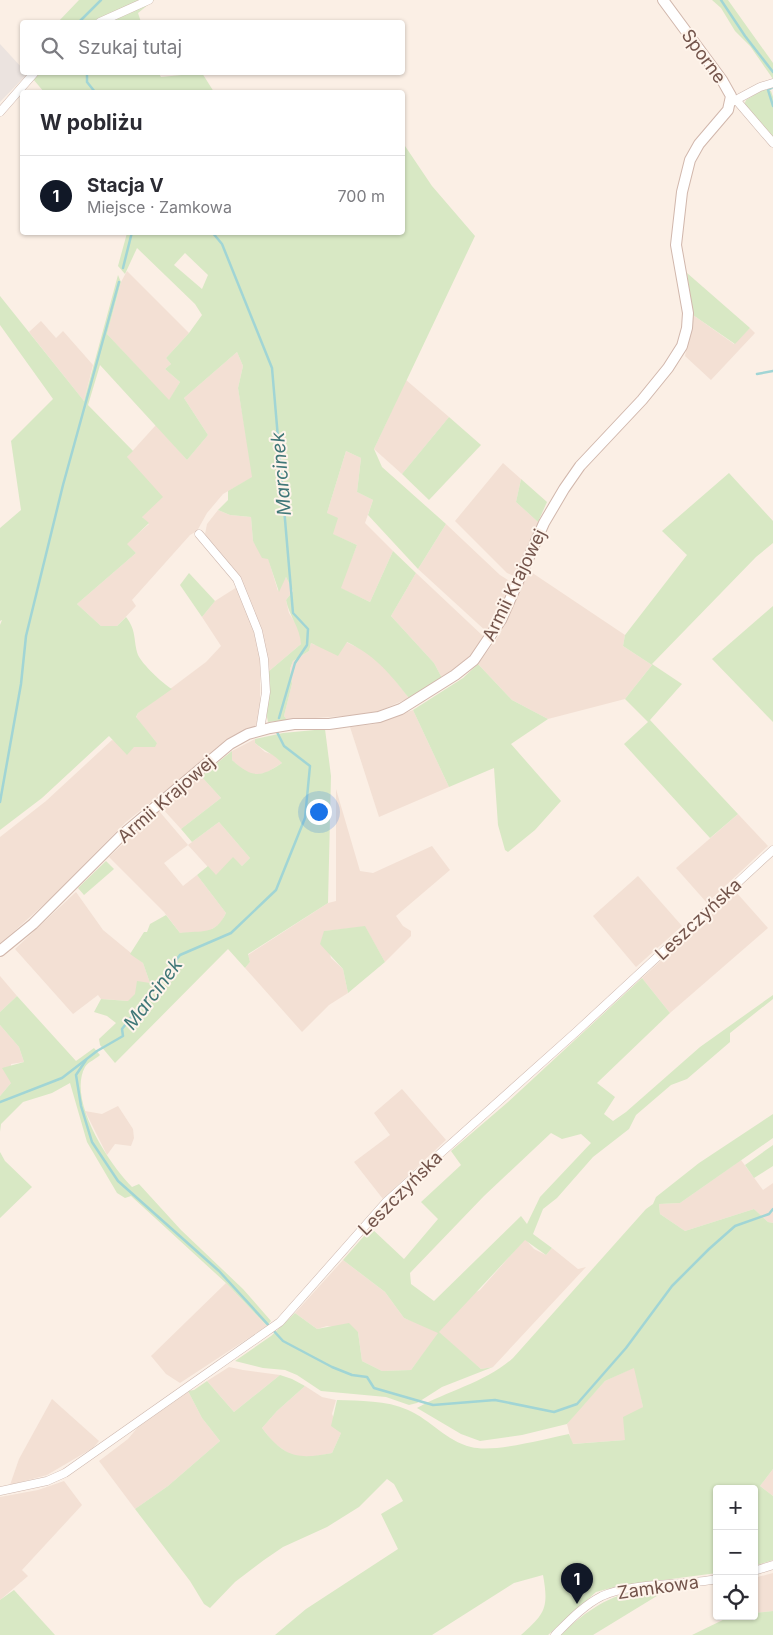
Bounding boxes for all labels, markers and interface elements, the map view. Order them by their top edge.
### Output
search box [20,20,405,75]
street label: Sporne [677,25,731,87]
icon: search [38,34,66,62]
text: Szukaj tutaj [78,36,182,59]
text: W pobliżu [40,110,143,135]
text: Stacja V [87,174,164,197]
text: 1 [53,186,59,206]
text: 700 m [337,186,385,206]
text: Miejsce · Zamkowa [87,197,232,217]
water label: Marcinek [266,431,296,517]
street label: Armii Krajowej [478,526,550,644]
street label: Armii Krajowej [113,751,219,847]
your location [306,799,332,825]
street label: Leszczyńska [651,874,745,964]
water label: Marcinek [119,953,188,1034]
street label: Leszczyńska [354,1147,446,1239]
map controls [713,1485,758,1620]
button: + [713,1485,758,1530]
button: − [713,1530,758,1575]
pin: 1 [561,1563,593,1604]
street label: Zamkowa [616,1571,700,1603]
button: locate [713,1575,758,1620]

